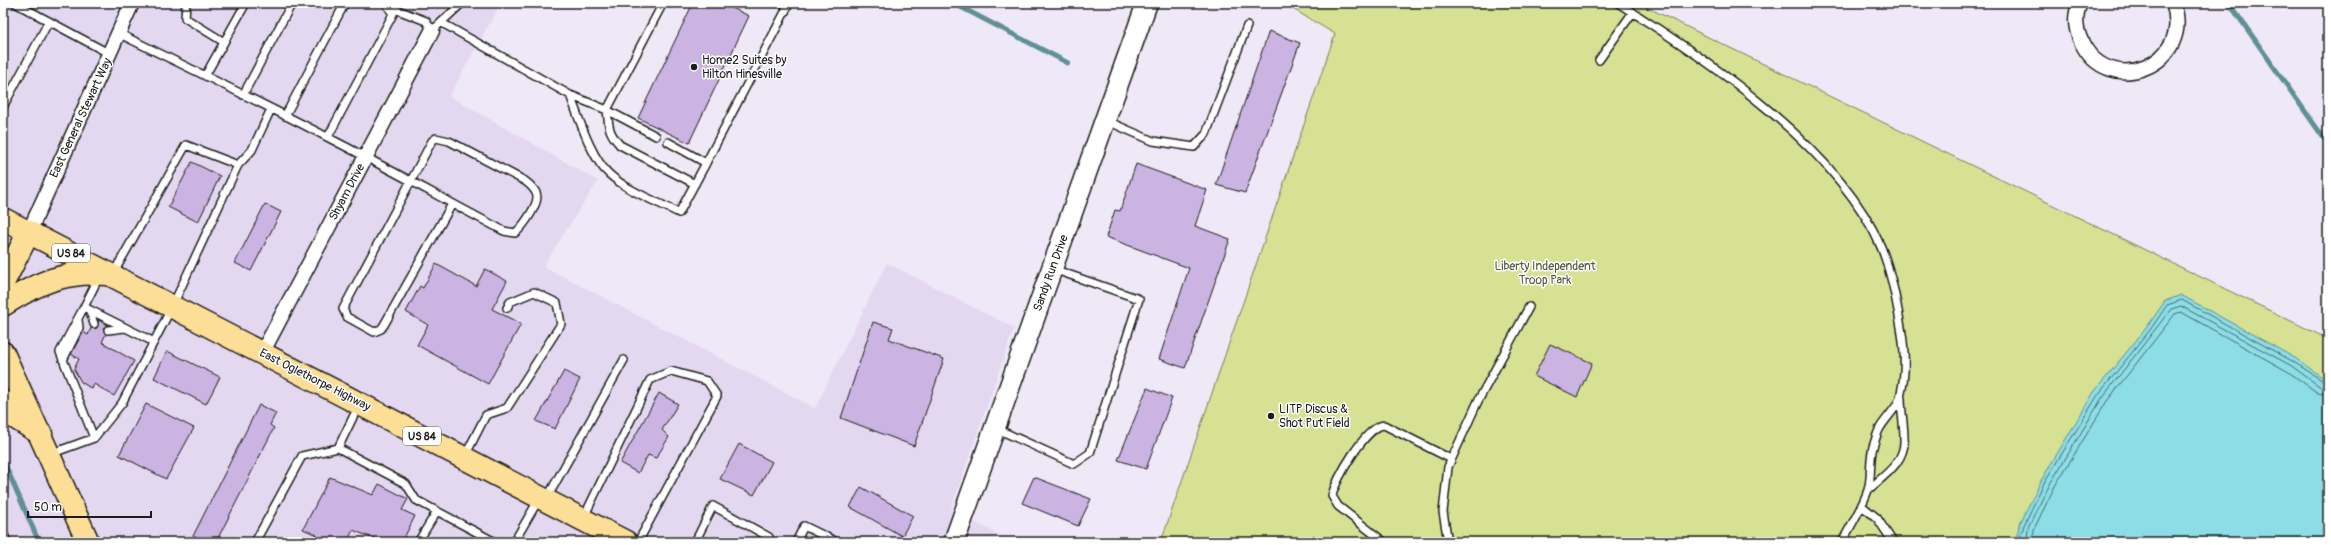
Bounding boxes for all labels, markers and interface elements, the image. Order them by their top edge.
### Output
place label: Home2 Suites by Hilton Hinesville [702,53,786,82]
street label: East General Stewart Way [47,56,115,180]
marker: Home2 Suites by Hilton Hinesville [689,62,699,72]
street label: Shyam Drive [326,161,368,223]
street label: Sandy Run Drive [1030,232,1072,313]
road number: US 84 [52,244,90,262]
park label: Liberty Independent Troop Park [1495,259,1596,288]
street label: East Oglethorpe Highway [257,345,373,415]
place label: LITP Discus & Shot Put Field [1279,402,1350,431]
marker: LITP Discus & Shot Put Field [1266,411,1276,421]
road number: US 84 [403,427,441,445]
scale bar [28,493,151,519]
text: 50 m [34,500,62,515]

